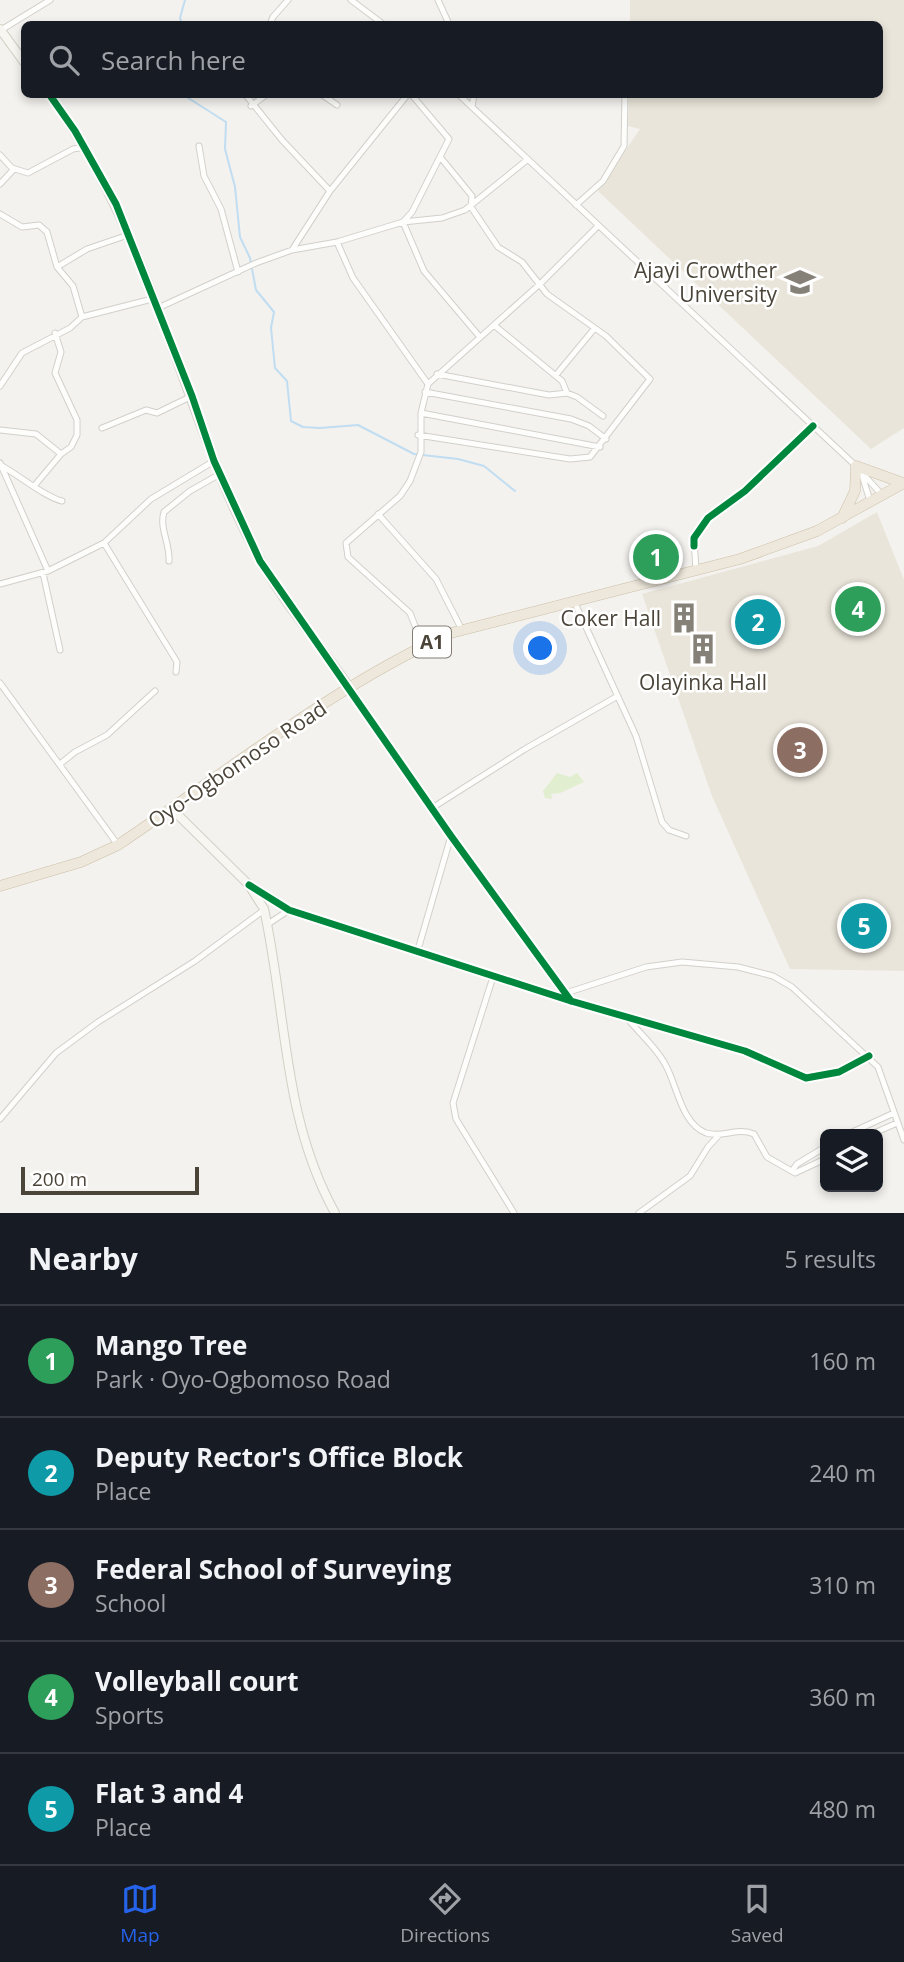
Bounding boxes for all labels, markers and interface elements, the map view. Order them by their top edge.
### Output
search box [21,21,883,98]
icon: search [45,41,83,79]
text: Search here [101,42,246,78]
place label: Ajayi Crowther University [634,256,777,308]
school or university icon: Ajayi Crowther University [783,265,817,299]
pin: 1 [633,531,679,583]
pin: 4 [835,583,881,635]
pin: 2 [735,596,781,648]
building icon: Coker Hall [667,601,701,635]
place label: Coker Hall [561,604,661,632]
road number: A1 [413,626,451,657]
your location [523,631,557,665]
building icon: Olayinka Hall [686,632,720,666]
place label: Olayinka Hall [639,668,767,696]
street label: Oyo-Ogbomoso Road [142,694,332,834]
pin: 3 [777,724,823,776]
pin: 5 [841,900,887,952]
map controls [820,1129,883,1192]
button: layers [820,1129,883,1192]
scale bar [21,1164,200,1196]
text: 200 m [32,1166,87,1192]
text: Nearby [28,1238,138,1279]
text: 5 results [785,1243,876,1275]
text: Mango Tree [95,1327,247,1363]
text: 1 [44,1345,58,1377]
text: 160 m [809,1345,876,1377]
text: Park · Oyo-Ogbomoso Road [95,1363,391,1395]
text: Deputy Rector's Office Block [95,1439,463,1475]
text: 2 [44,1457,58,1489]
text: 240 m [809,1457,876,1489]
text: Place [95,1475,151,1507]
text: Federal School of Surveying [95,1551,451,1587]
text: 3 [44,1569,58,1601]
text: 310 m [809,1569,876,1601]
text: School [95,1587,166,1619]
text: Volleyball court [95,1663,298,1699]
text: 4 [44,1681,58,1713]
text: 360 m [809,1681,876,1713]
text: Sports [95,1699,164,1731]
text: Flat 3 and 4 [95,1775,243,1811]
text: 5 [44,1793,58,1825]
text: 480 m [809,1793,876,1825]
text: Place [95,1811,151,1843]
tab: Map [120,1880,160,1948]
tab: Directions [400,1880,490,1948]
tab: Saved [731,1880,784,1948]

